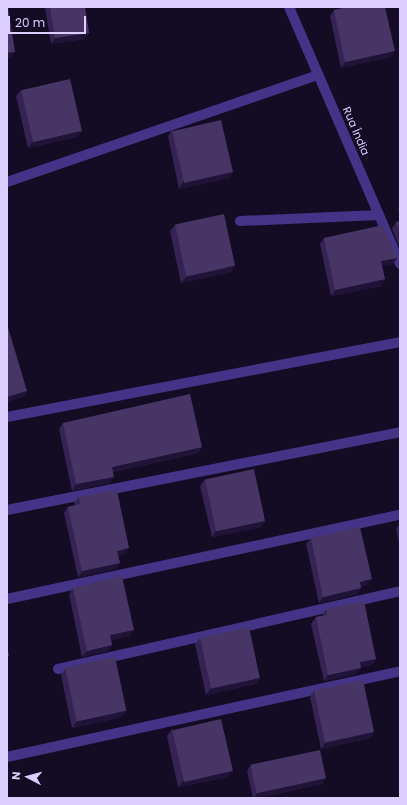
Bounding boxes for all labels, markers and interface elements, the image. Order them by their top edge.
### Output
scale bar [10,8,88,34]
text: 20 m [15,14,45,31]
street label: Rua Índia [340,105,372,157]
north arrow [8,757,48,797]
text: N [8,771,24,781]

